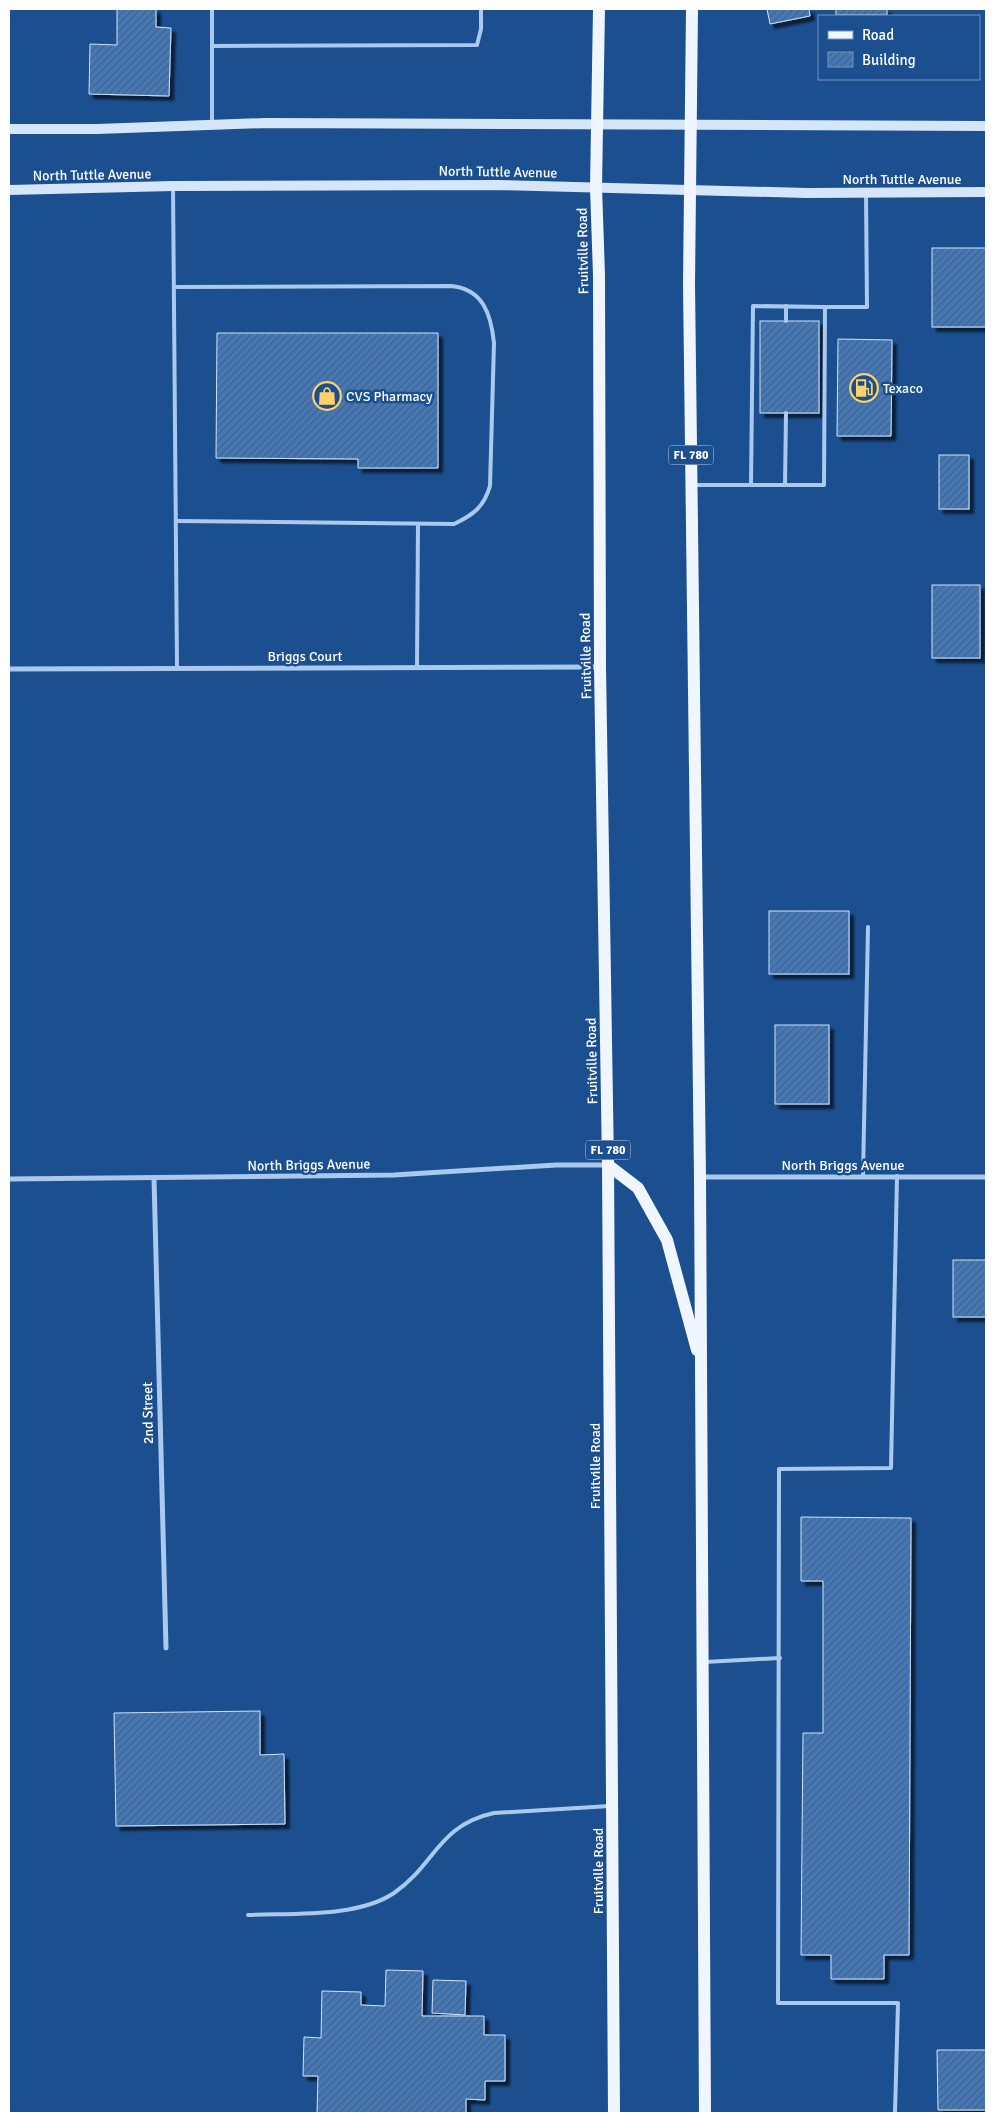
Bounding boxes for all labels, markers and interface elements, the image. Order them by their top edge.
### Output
legend [818,15,980,80]
text: Road [862,26,894,44]
text: Building [862,51,916,69]
street label: North Tuttle Avenue [438,162,558,182]
street label: North Tuttle Avenue [32,165,152,185]
street label: North Tuttle Avenue [843,171,961,188]
street label: Fruitville Road [574,208,592,294]
fuel station icon: Texaco [849,373,879,403]
place label: Texaco [883,380,923,397]
shop icon: CVS Pharmacy [312,381,342,411]
place label: CVS Pharmacy [346,388,433,405]
road number: FL 780 [668,446,714,464]
street label: Fruitville Road [577,613,595,699]
street label: Briggs Court [267,648,343,665]
street label: Fruitville Road [583,1018,601,1104]
road number: FL 780 [586,1140,630,1160]
street label: North Briggs Avenue [247,1155,371,1175]
street label: North Briggs Avenue [781,1157,905,1174]
street label: 2nd Street [139,1382,157,1444]
street label: Fruitville Road [587,1423,604,1509]
street label: Fruitville Road [590,1828,607,1914]

